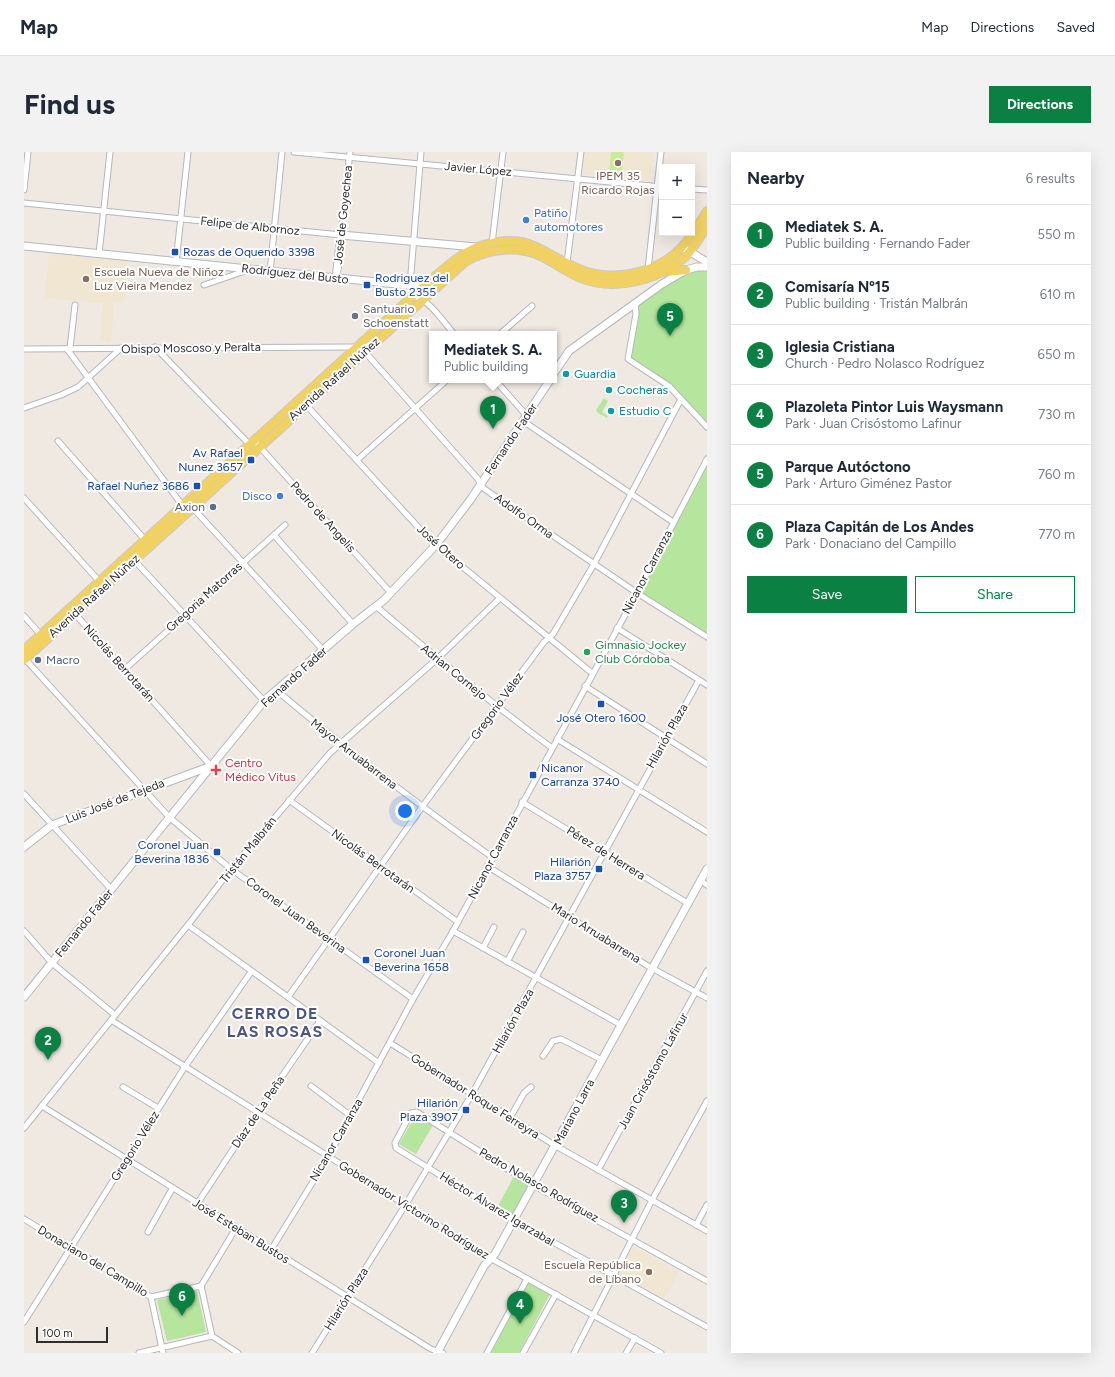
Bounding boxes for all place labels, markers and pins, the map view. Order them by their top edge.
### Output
marker: IPEM 35 Ricardo Rojas [613,158,623,168]
place label: IPEM 35 Ricardo Rojas [581,169,655,197]
place label: Patiño automotores [534,206,604,234]
marker: Patiño automotores [521,215,531,225]
place label: Rozas de Oquendo 3398 [183,245,315,259]
marker: Rozas de Oquendo 3398 [170,247,180,257]
place label: Escuela Nueva de Niñoz Luz Vieira Mendez [94,265,224,293]
place label: Rodriguez del Busto 2355 [375,271,449,299]
marker: Escuela Nueva de Niñoz Luz Vieira Mendez [81,274,91,284]
marker: Rodriguez del Busto 2355 [362,280,372,290]
place label: Santuario Schoenstatt [363,302,430,330]
pin: 5 [657,303,683,336]
marker: Santuario Schoenstatt [350,311,360,321]
place label: Guardia [574,367,616,381]
marker: Guardia [561,369,571,379]
place label: Cocheras [617,383,669,397]
marker: Cocheras [604,385,614,395]
pin: 1 [480,396,506,429]
place label: Estudio C [619,404,672,418]
marker: Estudio C [606,406,616,416]
place label: Av Rafael Nunez 3657 [178,446,244,474]
marker: Av Rafael Nunez 3657 [246,455,256,465]
place label: Rafael Nuñez 3686 [87,479,189,493]
marker: Rafael Nuñez 3686 [192,481,202,491]
place label: Disco [242,489,272,503]
marker: Disco [275,491,285,501]
place label: Axion [175,500,205,514]
marker: Axion [208,502,218,512]
place label: Gimnasio Jockey Club Córdoba [595,638,687,666]
marker: Gimnasio Jockey Club Córdoba [582,647,592,657]
place label: Macro [46,653,80,667]
marker: Macro [33,655,43,665]
marker: José Otero 1600 [596,699,606,709]
place label: José Otero 1600 [556,711,646,725]
place label: Centro Médico Vitus [225,756,296,784]
place label: Nicanor Carranza 3740 [541,761,620,789]
marker: Centro Médico Vitus [210,764,222,776]
marker: Nicanor Carranza 3740 [528,770,538,780]
place label: Coronel Juan Beverina 1836 [134,838,209,866]
marker: Coronel Juan Beverina 1836 [212,847,222,857]
place label: Hilarión Plaza 3757 [534,855,592,883]
marker: Hilarión Plaza 3757 [594,864,604,874]
place label: Coronel Juan Beverina 1658 [374,946,449,974]
marker: Coronel Juan Beverina 1658 [361,955,371,965]
pin: 2 [35,1027,61,1060]
place label: Hilarión Plaza 3907 [400,1096,459,1124]
marker: Hilarión Plaza 3907 [461,1105,471,1115]
pin: 3 [611,1190,637,1223]
place label: Escuela República de Líbano [544,1258,641,1286]
marker: Escuela República de Líbano [644,1267,654,1277]
pin: 6 [169,1283,195,1316]
pin: 4 [507,1291,533,1324]

